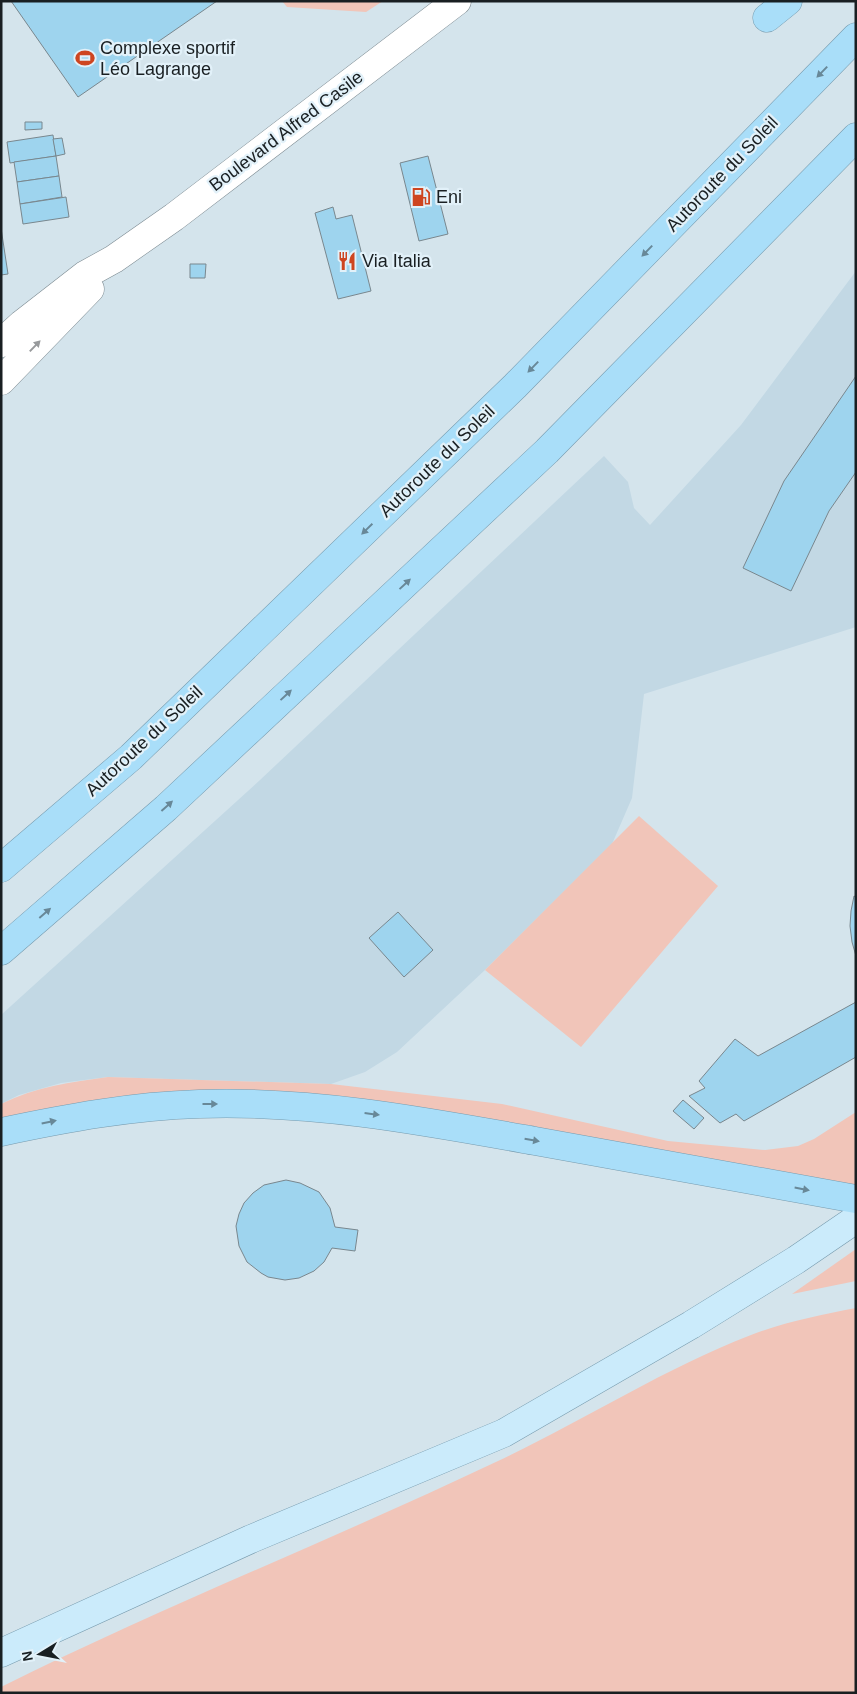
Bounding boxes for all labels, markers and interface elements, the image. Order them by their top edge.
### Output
place label: Complexe sportif Léo Lagrange [100,38,236,79]
sports icon: Complexe sportif Léo Lagrange [74,47,96,69]
one-way arrow [816,66,828,78]
street label: Boulevard Alfred Casile [205,67,367,195]
street label: Autoroute du Soleil [662,112,782,236]
fuel station icon: Eni [410,186,432,208]
place label: Eni [436,187,462,207]
one-way arrow [641,245,653,257]
restaurant icon: Via Italia [336,250,358,272]
place label: Via Italia [362,251,432,271]
one-way arrow [29,340,41,352]
one-way arrow [528,361,540,373]
street label: Autoroute du Soleil [375,401,499,521]
one-way arrow [361,523,373,535]
one-way arrow [398,578,410,590]
street label: Autoroute du Soleil [82,682,206,800]
one-way arrow [280,690,292,701]
one-way arrow [161,801,174,812]
one-way arrow [38,908,51,919]
one-way arrow [202,1099,218,1107]
one-way arrow [364,1111,380,1119]
one-way arrow [41,1117,57,1125]
one-way arrow [525,1137,541,1145]
one-way arrow [794,1185,810,1193]
north arrow [15,1629,65,1679]
text: N [18,1650,36,1663]

